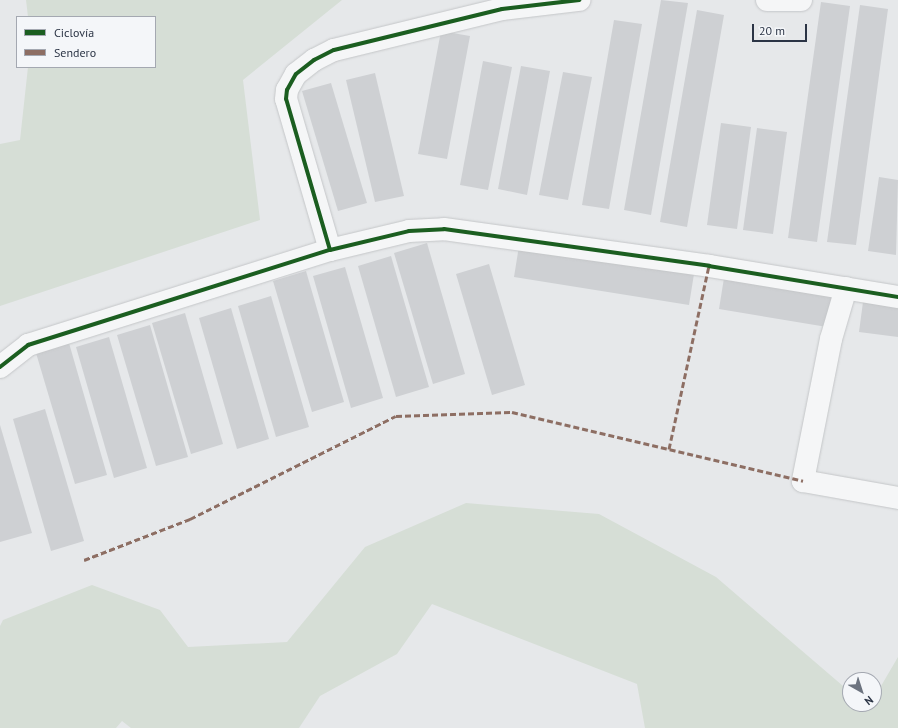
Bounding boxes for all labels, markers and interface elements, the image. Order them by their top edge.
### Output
legend [16,16,156,68]
scale bar [754,16,809,42]
text: 20 m [759,23,785,38]
text: Ciclovía [54,25,94,40]
text: Sendero [54,45,96,60]
north arrow [842,672,882,712]
text: N [862,693,876,708]

